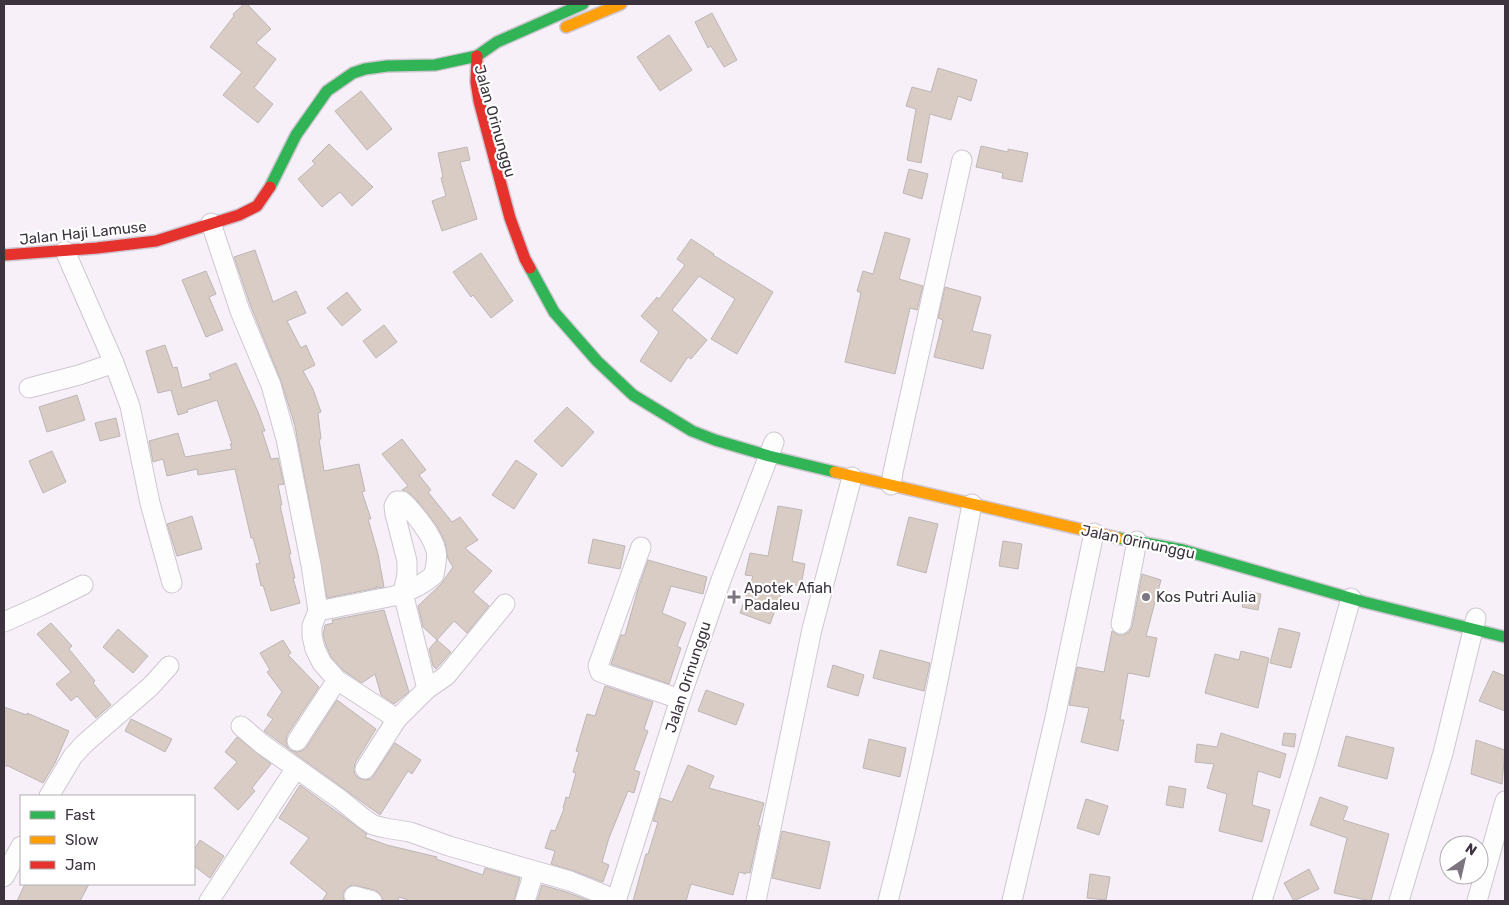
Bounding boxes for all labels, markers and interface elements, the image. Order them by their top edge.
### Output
street label: Jalan Orinunggu [470,63,520,179]
street label: Jalan Haji Lamuse [18,217,148,249]
street label: Jalan Orinunggu [1079,521,1197,563]
place label: Apotek Afiah Padaleu [744,579,832,614]
place label: Kos Putri Aulia [1156,588,1256,606]
marker: Apotek Afiah Padaleu [728,591,740,603]
marker: Kos Putri Aulia [1140,591,1152,603]
street label: Jalan Orinunggu [662,619,714,735]
legend [20,795,195,885]
text: Fast [65,806,95,824]
text: Slow [65,831,98,849]
north arrow [1439,835,1489,885]
text: N [1462,840,1480,860]
text: Jam [65,856,96,874]

